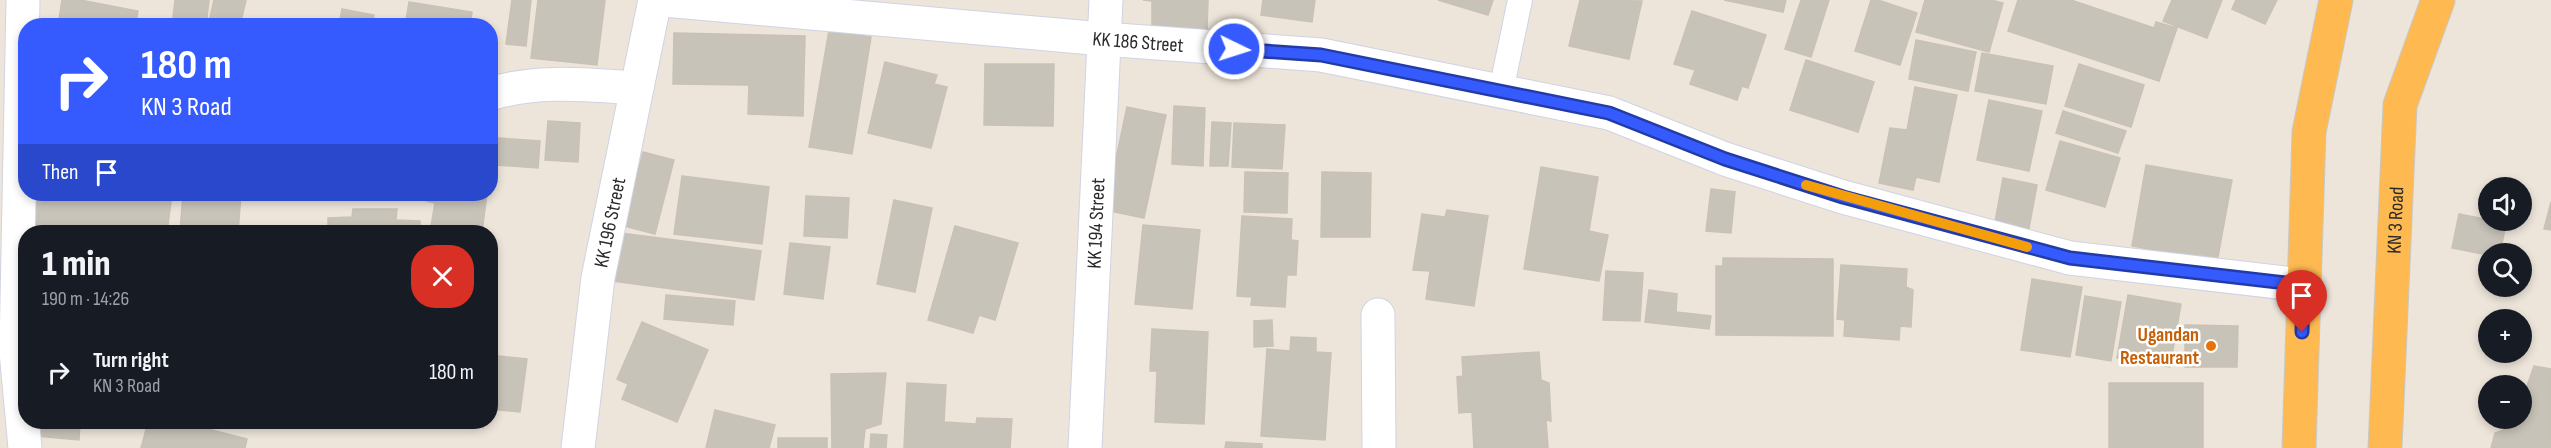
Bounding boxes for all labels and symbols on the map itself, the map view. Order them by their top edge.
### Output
position arrow [1202,17,1266,81]
street label: KK 186 Street [1092,27,1184,58]
street label: KK 196 Street [589,175,631,270]
street label: KK 194 Street [1082,177,1111,269]
street label: KN 3 Road [2383,186,2409,254]
pin [2276,270,2327,332]
place label: Ugandan Restaurant [2120,323,2199,370]
marker: Ugandan Restaurant [2204,339,2218,353]

